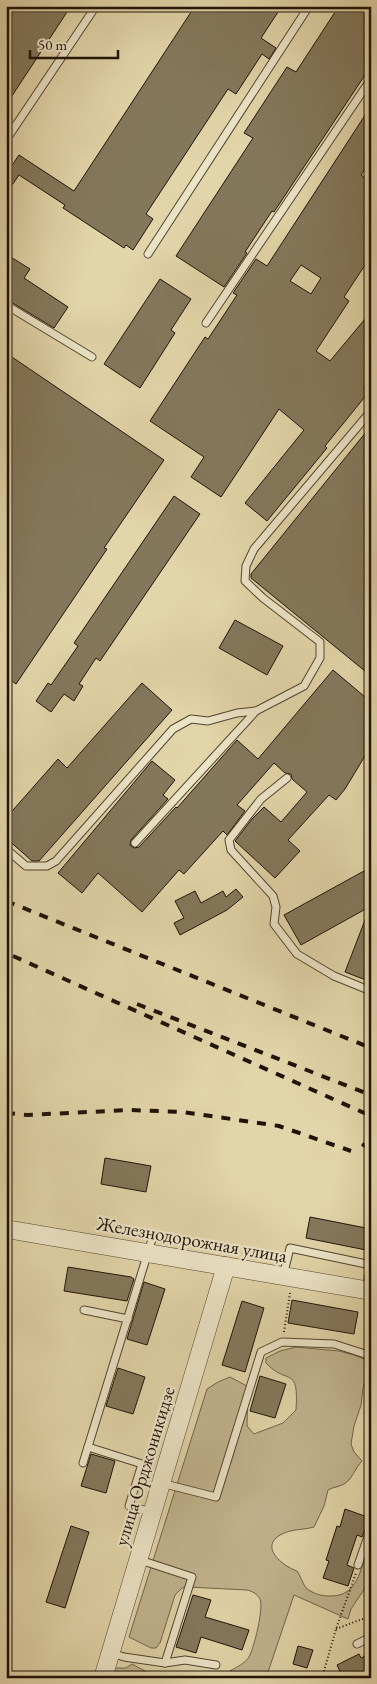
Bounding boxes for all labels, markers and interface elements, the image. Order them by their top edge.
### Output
scale bar [30,28,118,60]
text: 50 m [38,35,67,54]
street label: Железнодорожная улица [94,1210,289,1269]
street label: улица Орджоникидзе [108,1383,181,1549]

